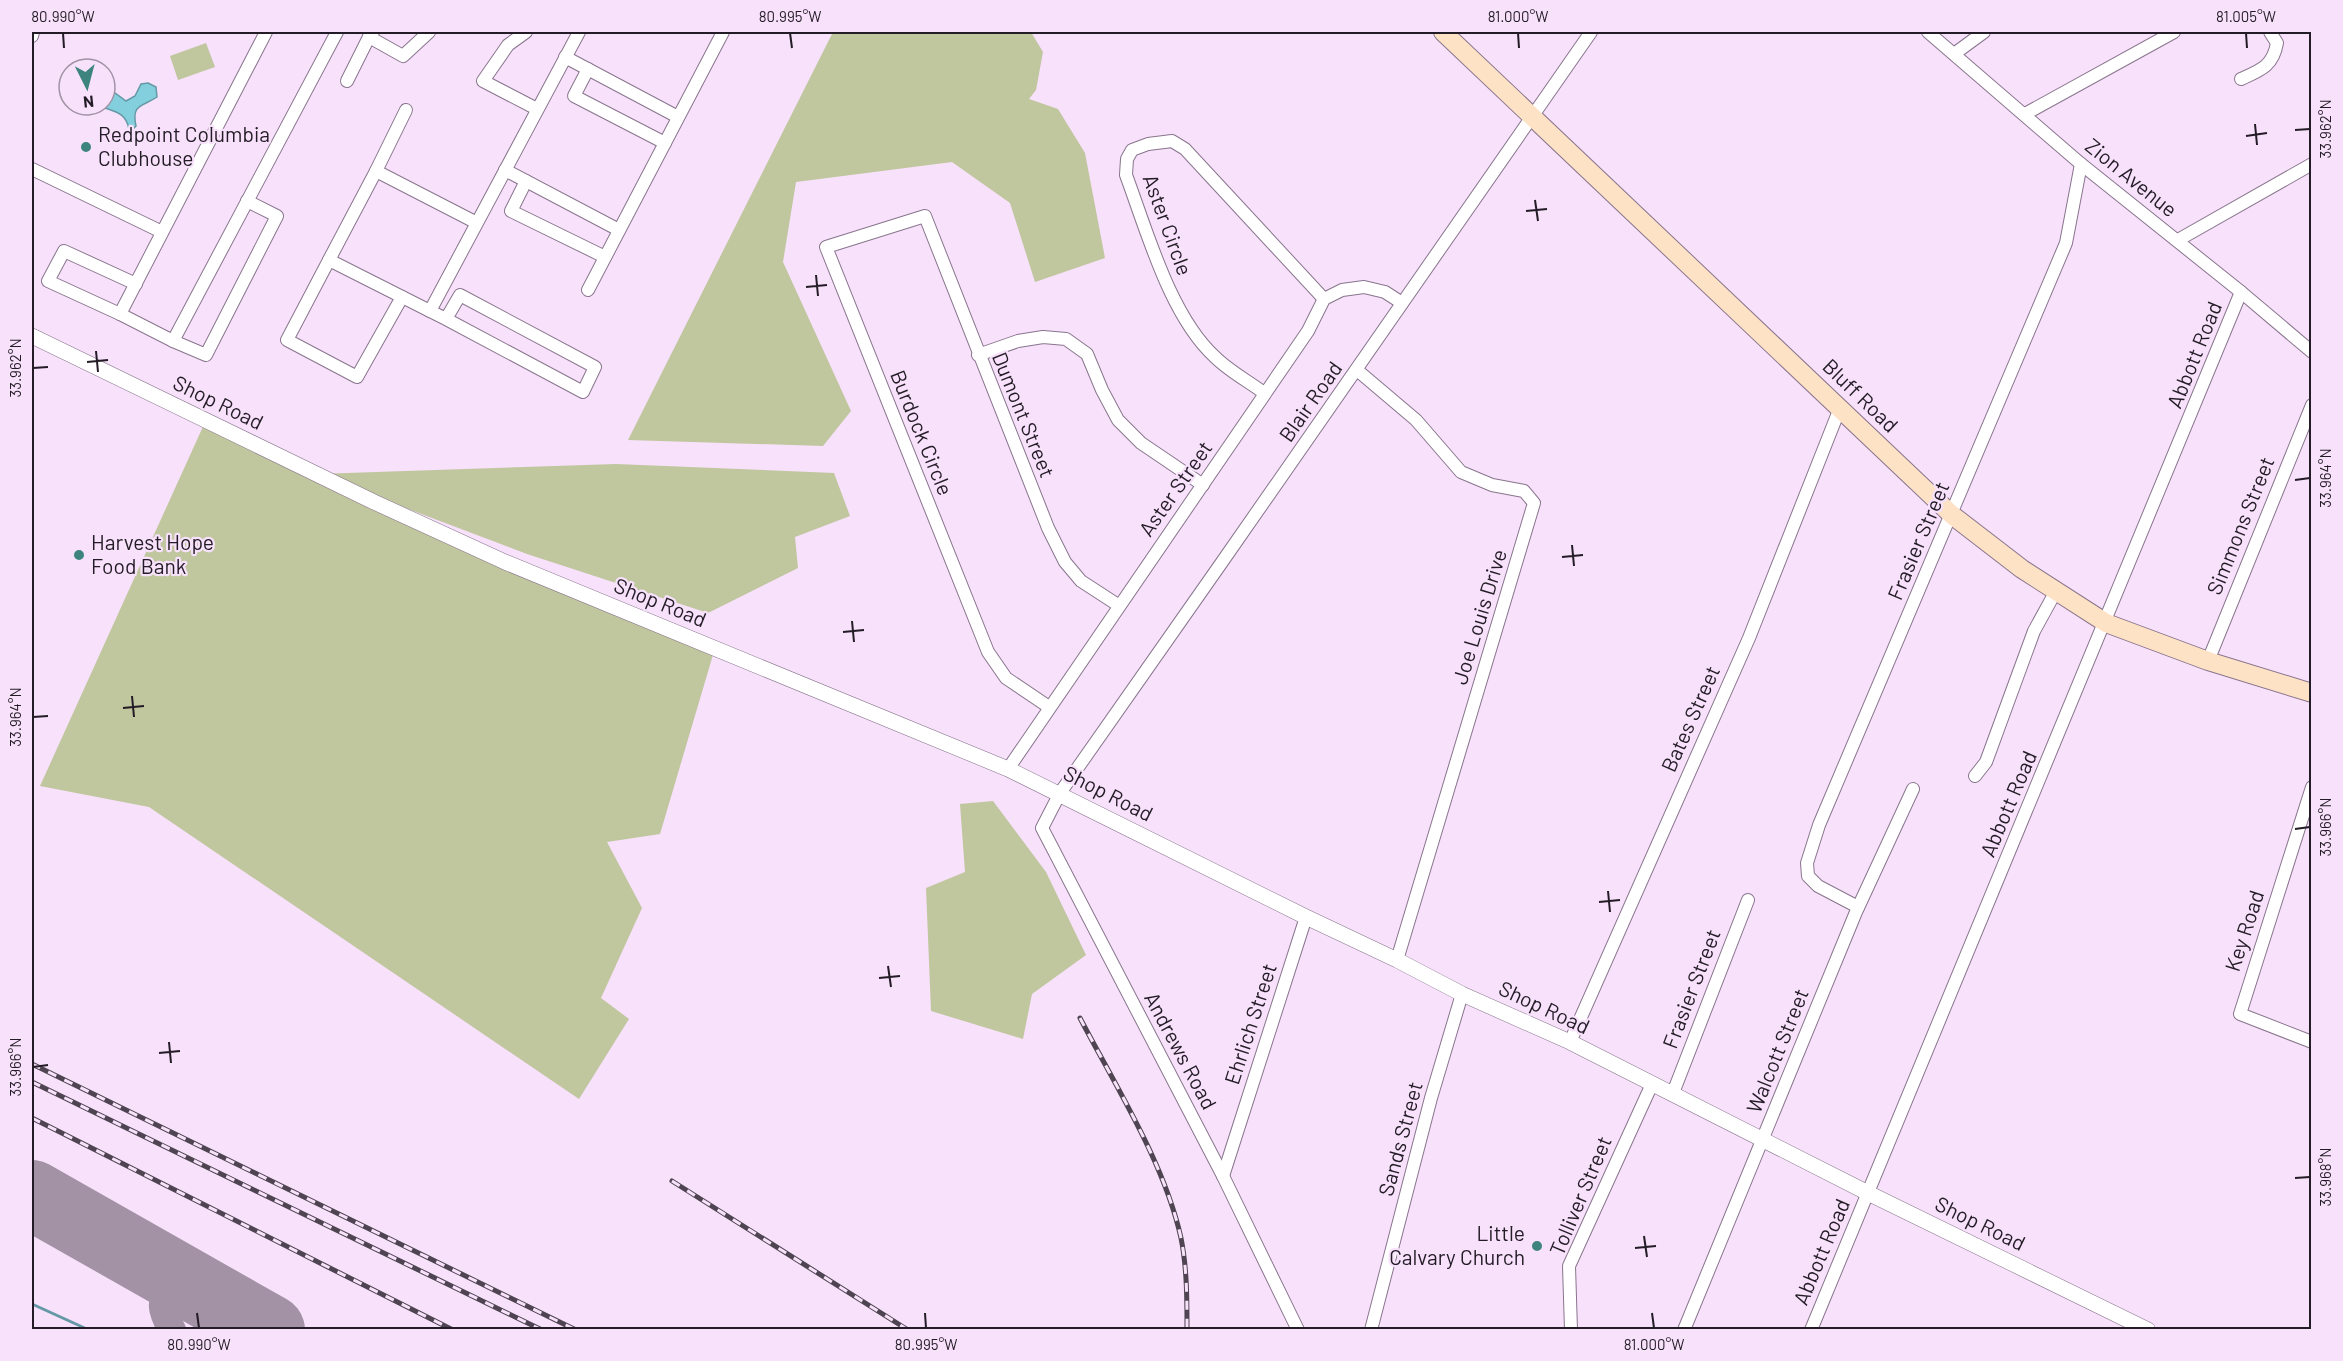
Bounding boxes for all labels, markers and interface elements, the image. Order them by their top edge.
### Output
text: 80.990°W [31,7,95,25]
text: 80.995°W [759,7,821,25]
text: 81.000°W [1488,7,1548,25]
text: 81.005°W [2216,7,2276,25]
north arrow [57,57,117,117]
text: N [82,92,95,112]
text: 33.962°N [2316,99,2334,159]
place label: Redpoint Columbia Clubhouse [98,121,270,170]
street label: Zion Avenue [2081,132,2183,221]
marker: Redpoint Columbia Clubhouse [79,140,93,154]
street label: Aster Circle [1139,171,1198,278]
street label: Abbott Road [2161,297,2226,411]
text: 33.962°N [6,338,24,398]
street label: Dumont Street [988,348,1061,481]
street label: Bluff Road [1818,353,1904,437]
street label: Blair Road [1273,356,1346,446]
street label: Burdock Circle [886,366,959,499]
street label: Shop Road [170,369,268,434]
street label: Aster Street [1133,436,1217,541]
text: 33.964°N [2316,448,2334,508]
street label: Simmons Street [2201,453,2279,598]
street label: Frasier Street [1882,478,1954,603]
place label: Harvest Hope Food Bank [91,529,214,578]
street label: Joe Louis Drive [1446,546,1511,687]
marker: Harvest Hope Food Bank [72,548,86,562]
street label: Shop Road [611,572,710,631]
street label: Bates Street [1655,661,1724,775]
text: 33.964°N [6,687,24,747]
street label: Abbott Road [1974,747,2041,860]
street label: Shop Road [1060,759,1158,826]
text: 33.966°N [2316,798,2334,856]
street label: Key Road [2219,887,2268,974]
street label: Frasier Street [1656,925,1725,1052]
street label: Ehrlich Street [1218,960,1281,1087]
street label: Shop Road [1495,975,1594,1038]
street label: Walcott Street [1740,985,1813,1116]
street label: Andrews Road [1140,987,1223,1113]
text: 33.966°N [6,1038,24,1096]
street label: Sands Street [1372,1079,1427,1198]
street label: Tolliver Street [1543,1132,1616,1259]
text: 33.968°N [2316,1148,2334,1206]
street label: Shop Road [1932,1190,2030,1255]
street label: Abbott Road [1787,1195,1854,1308]
place label: Little Calvary Church [1389,1220,1525,1269]
marker: Little Calvary Church [1530,1239,1544,1253]
text: 80.990°W [167,1335,231,1353]
text: 80.995°W [895,1335,957,1353]
text: 81.000°W [1624,1335,1684,1353]

